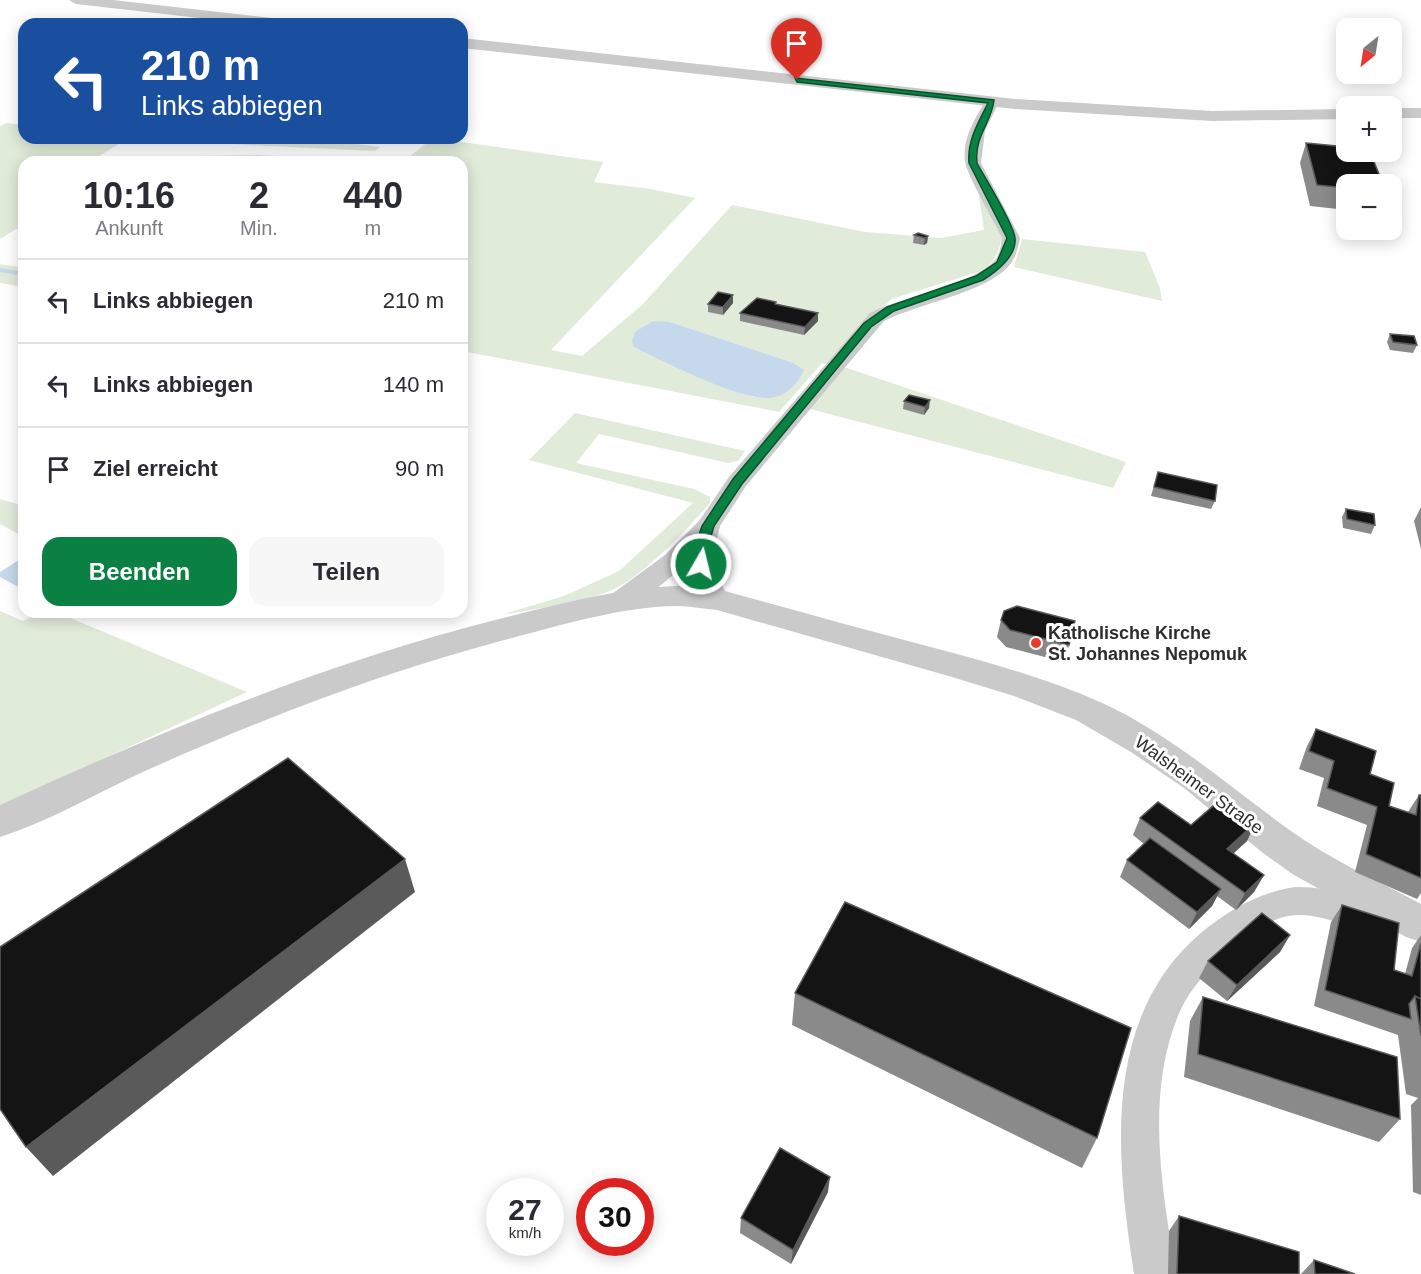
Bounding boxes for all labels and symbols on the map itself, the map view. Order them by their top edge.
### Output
pin [771,18,822,80]
north arrow [1336,18,1402,84]
position arrow [669,532,733,596]
place label: Katholische Kirche St. Johannes Nepomuk [1048,623,1248,664]
marker: Katholische Kirche St. Johannes Nepomuk [1029,636,1043,650]
street label: Walsheimer Straße [1131,732,1267,838]
speed limit sign: 30 [576,1178,654,1256]

